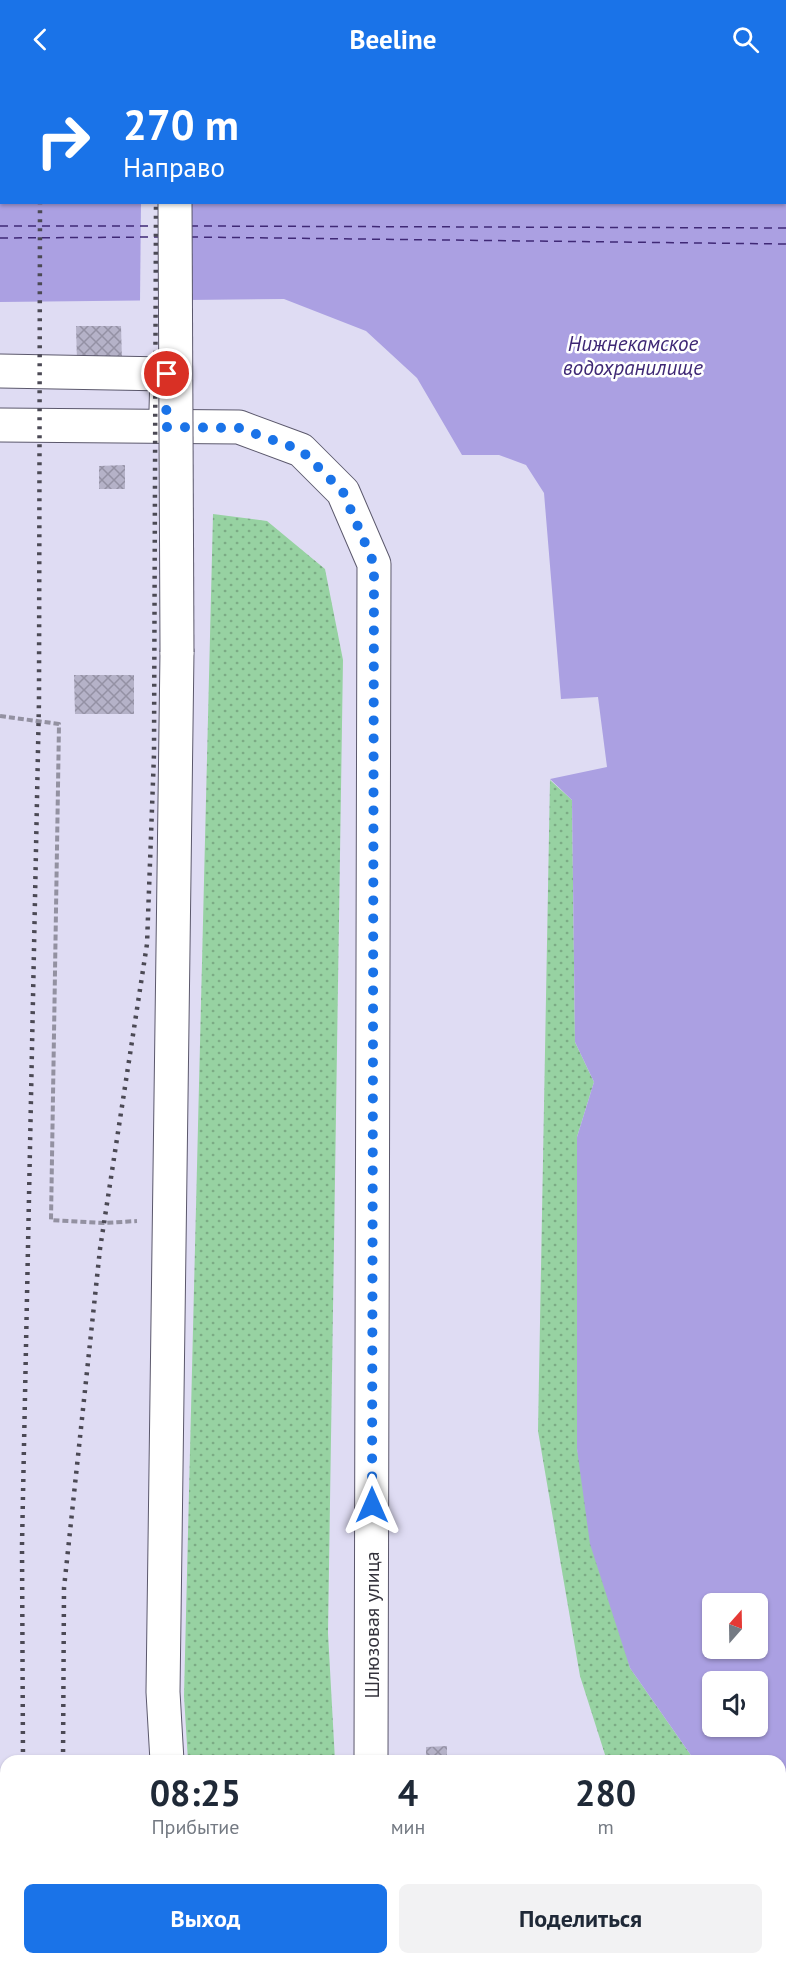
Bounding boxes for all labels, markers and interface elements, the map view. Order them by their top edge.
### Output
text: Beeline [350,22,436,56]
icon: back [24,23,57,56]
icon: search [729,23,762,56]
text: 270 m [123,97,239,152]
icon: right [24,102,102,180]
text: Направо [123,150,225,184]
water label: Нижнекамское водохранилище [563,330,703,381]
pin [141,348,192,399]
icon: arrive [150,357,183,390]
position arrow [340,1473,404,1537]
street label: Шлюзовая улица [359,1551,385,1699]
north arrow [702,1593,768,1659]
map controls [702,1593,768,1737]
button: sound [702,1671,768,1737]
text: 08:25 [150,1769,241,1816]
text: 4 [398,1769,418,1816]
text: 280 [575,1769,636,1816]
text: Прибытие [151,1814,239,1840]
text: мин [391,1814,425,1840]
text: m [598,1814,614,1840]
button: Выход [24,1884,387,1953]
button: Поделиться [399,1884,762,1953]

